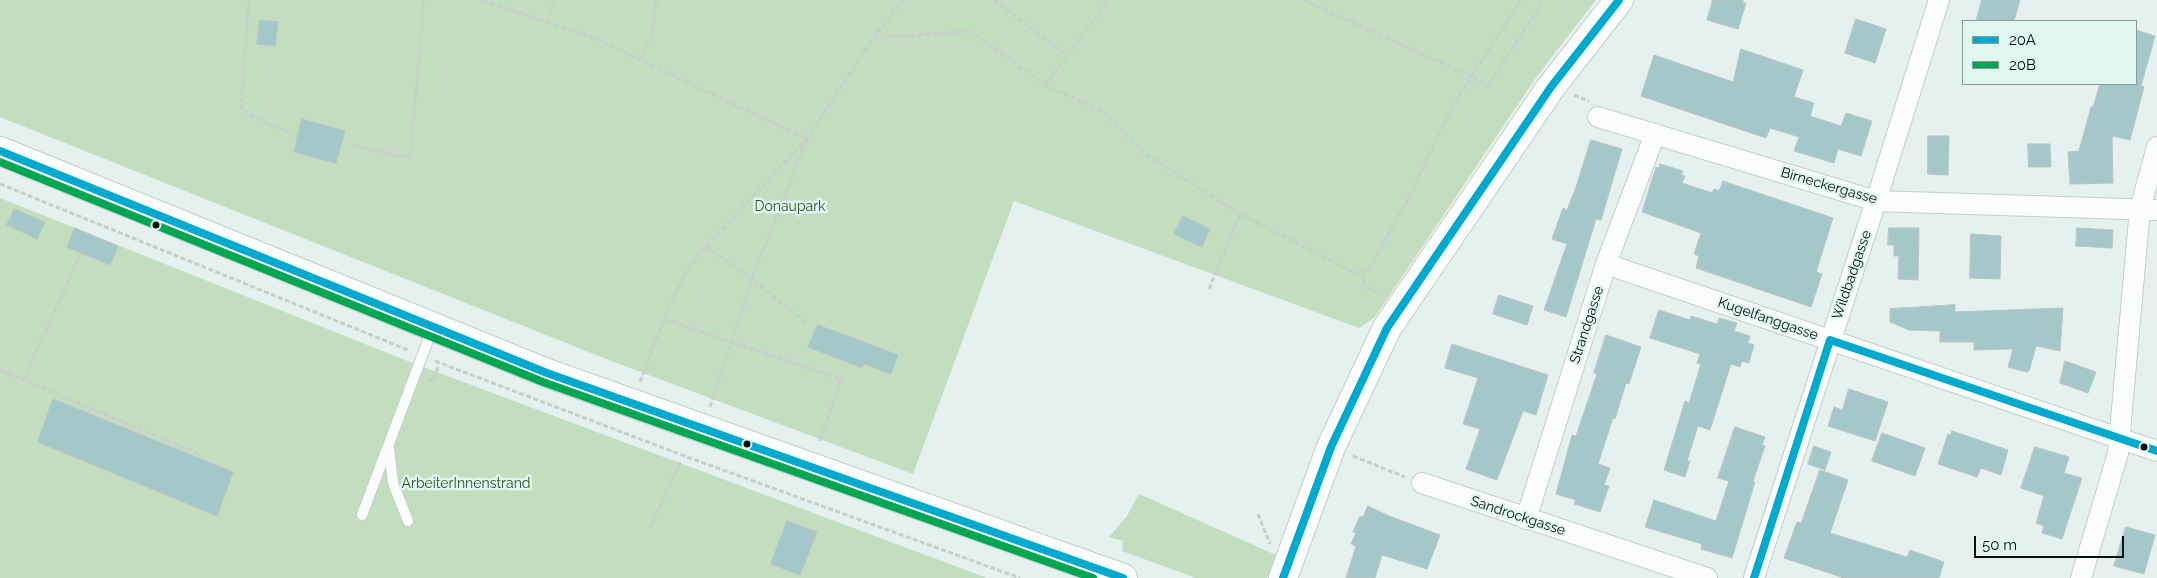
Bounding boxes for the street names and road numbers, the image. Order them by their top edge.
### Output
street label: Birneckergasse [1779,164,1879,208]
street label: Wildbadgasse [1829,228,1875,322]
street label: Strandgasse [1567,284,1607,366]
street label: Kugelfanggasse [1716,294,1820,344]
street label: Sandrockgasse [1468,493,1568,539]

